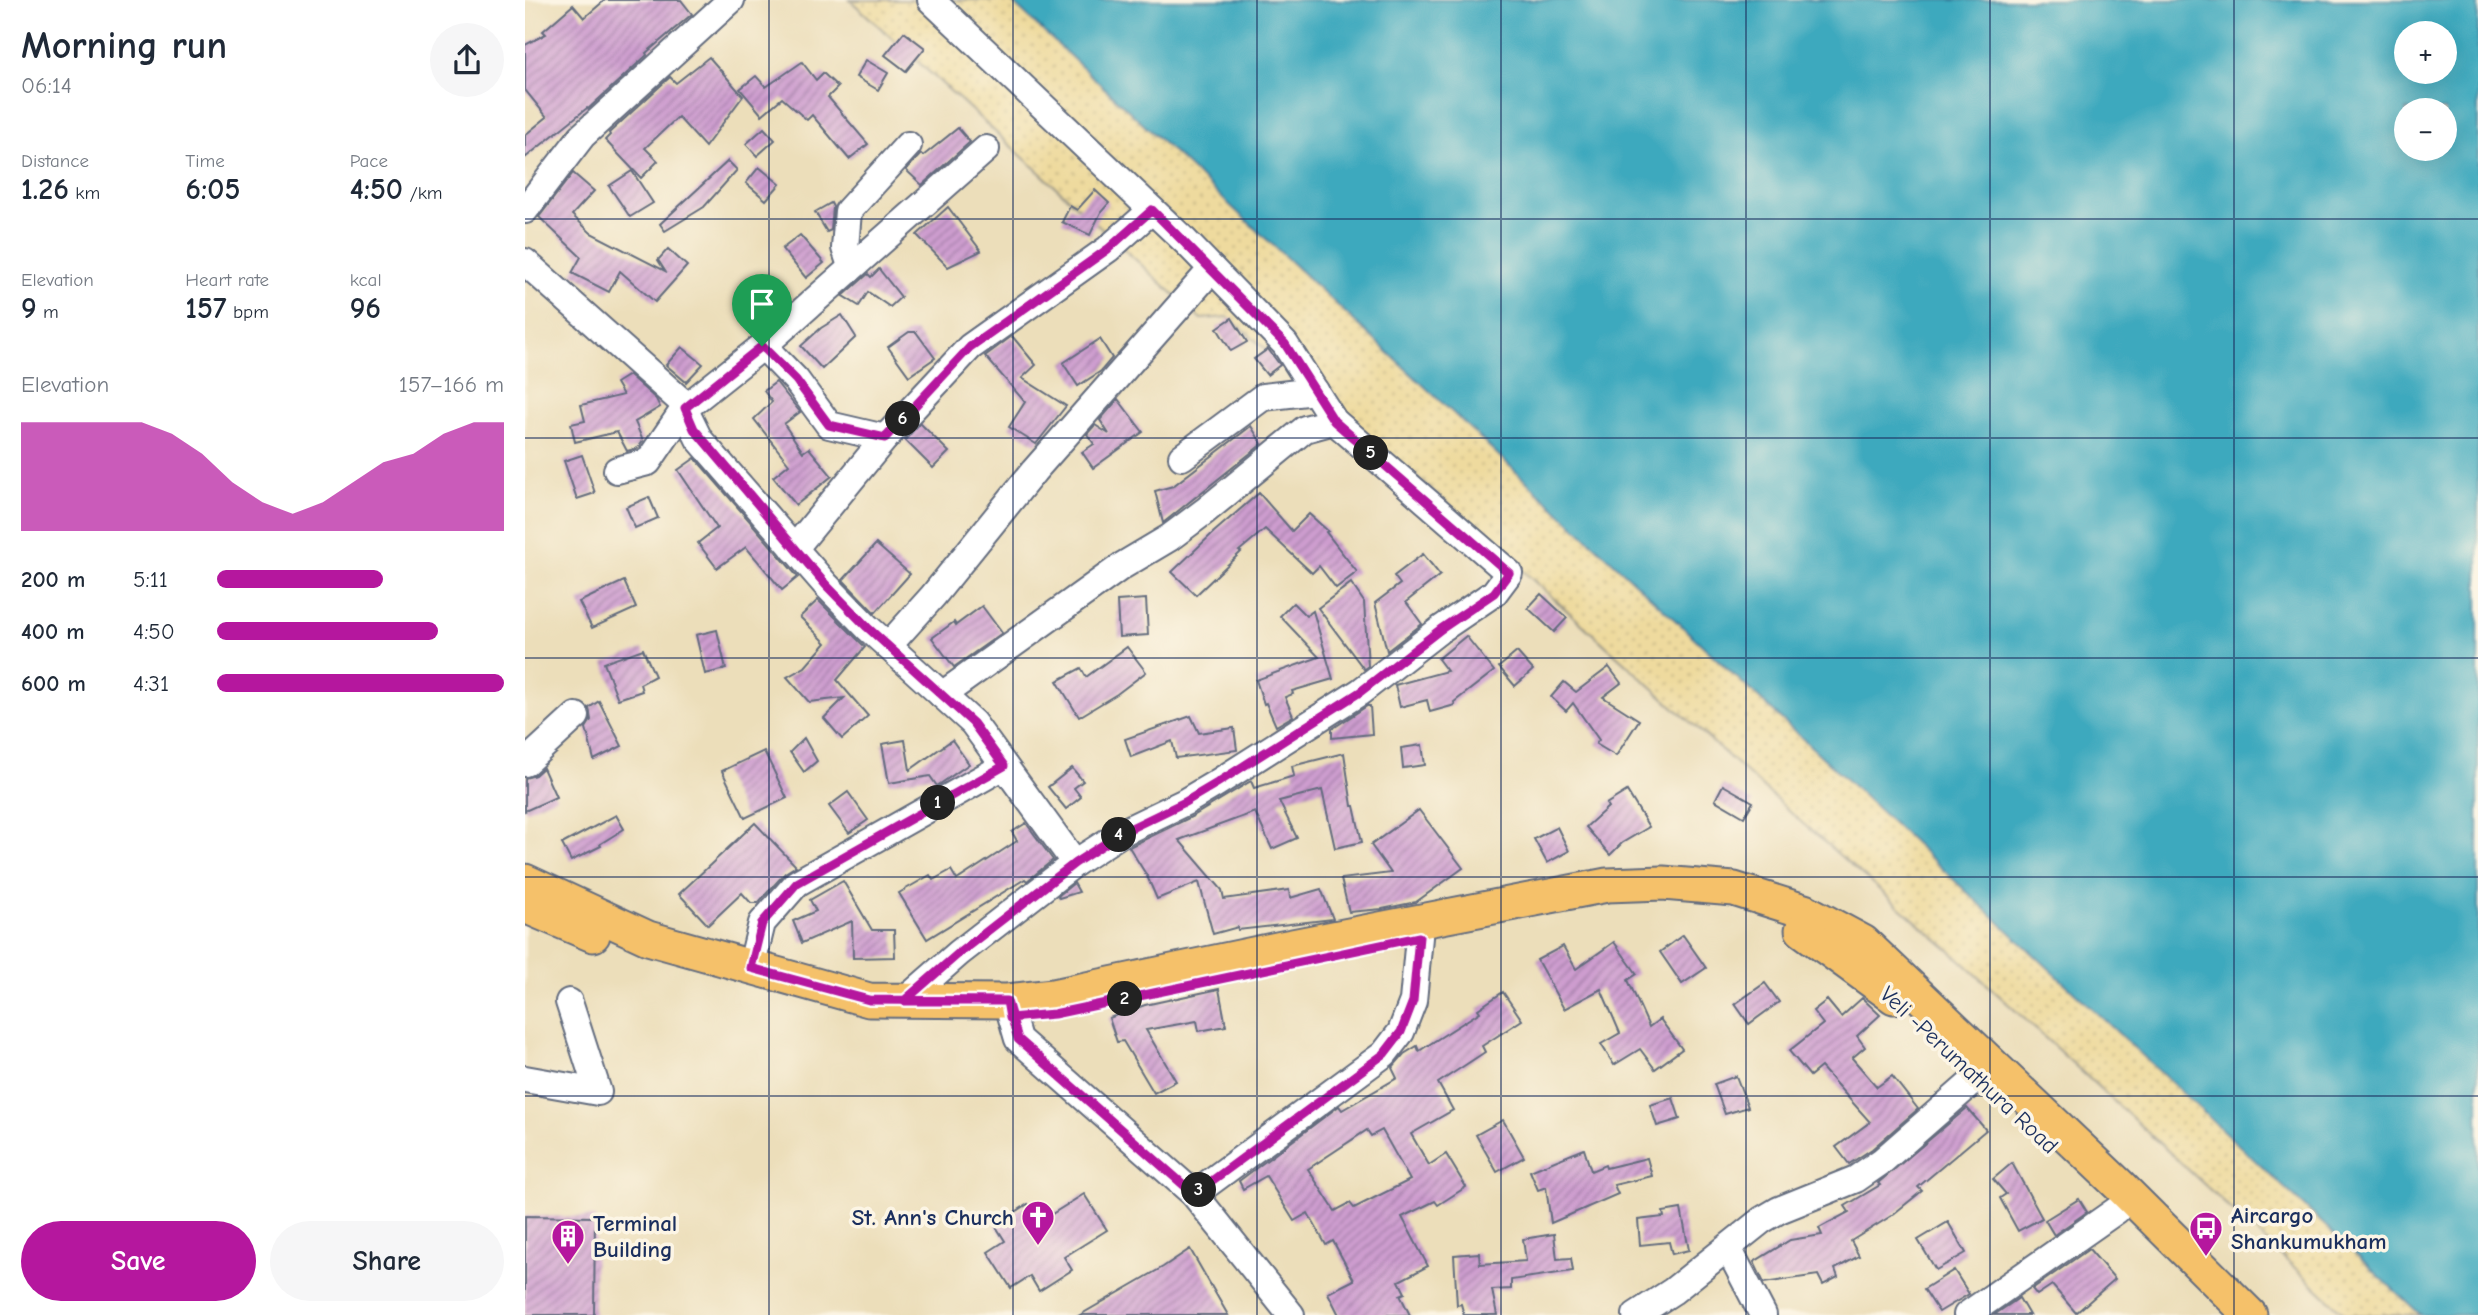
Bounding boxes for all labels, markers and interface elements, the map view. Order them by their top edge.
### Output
map controls [2394,21,2457,161]
button: + [2394,21,2457,84]
button: share [430,23,504,97]
text: Morning run [21,24,227,68]
text: 06:14 [21,72,72,99]
button: − [2394,98,2457,161]
text: Distance [21,150,89,172]
text: Time [185,150,225,172]
text: Pace [350,150,388,172]
text: 1.26 [21,172,69,207]
text: 6:05 [185,172,240,207]
text: 4:50 [350,172,403,207]
text: km [69,182,100,204]
text: /km [403,182,443,204]
text: Elevation [21,269,94,291]
text: Heart rate [185,269,269,291]
text: kcal [350,269,382,291]
pin [732,274,792,346]
icon: arrive [743,285,781,323]
text: 9 [21,291,37,326]
text: 157 [185,291,227,326]
text: 96 [350,291,381,326]
text: m [37,301,59,323]
text: bpm [227,301,269,323]
text: Elevation [21,371,109,398]
text: 157–166 m [399,371,504,398]
pin: 6 [885,402,921,436]
text: 6 [898,407,907,429]
pin: 5 [1353,435,1389,470]
text: 5 [1365,441,1376,463]
text: 200 m [21,566,85,593]
text: 5:11 [133,566,168,593]
text: 400 m [21,618,85,645]
text: 4:50 [133,618,175,645]
text: 600 m [21,670,86,697]
text: 4:31 [133,670,169,697]
pin: 1 [921,786,955,820]
text: 1 [934,791,941,813]
pin: 4 [1101,818,1137,852]
text: 4 [1114,823,1123,845]
street label: Veli -Perumathura Road [1874,981,2064,1159]
pin: 2 [1107,982,1143,1016]
text: 2 [1120,987,1129,1009]
pin: 3 [1181,1172,1217,1208]
text: 3 [1194,1178,1203,1200]
church icon: St. Ann's Church [1019,1198,1057,1247]
place label: Aircargo Shankumukham [2231,1202,2387,1255]
place label: St. Ann's Church [852,1204,1014,1231]
bus stop icon: Aircargo Shankumukham [2187,1209,2225,1258]
place label: Terminal Building [593,1210,677,1263]
building icon: Terminal Building [549,1217,587,1266]
button: Save [21,1221,256,1301]
button: Share [270,1221,504,1301]

